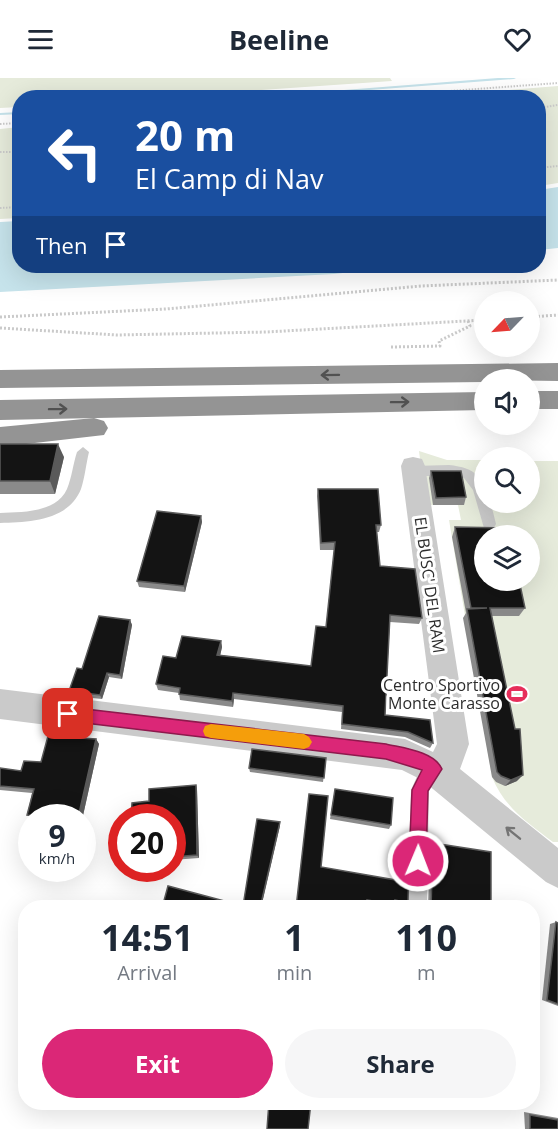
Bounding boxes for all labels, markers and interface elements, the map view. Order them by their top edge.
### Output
text: Beeline [229,21,329,58]
icon: menu [24,23,57,56]
icon: heart [501,23,534,56]
text: 20 m [135,106,235,163]
icon: left [36,114,114,192]
text: El Camp di Nav [135,160,324,197]
icon: arrive [99,228,132,261]
text: Then [36,230,87,260]
north arrow [474,291,540,357]
map controls [474,291,540,591]
one-way arrow [321,369,341,381]
button: sound [474,369,540,435]
one-way arrow [390,397,410,408]
one-way arrow [48,403,68,415]
button: search [474,447,540,513]
street label: EL BUSC' DEL RAM [410,515,450,655]
button: layers [474,525,540,591]
place label: Centro Sportivo Monte Carasso [383,674,500,714]
sports icon: Centro Sportivo Monte Carasso [505,682,529,706]
pin [42,688,93,739]
icon: arrive [51,697,84,730]
speed limit sign: 20 [108,804,186,882]
text: 9 [48,815,66,856]
one-way arrow [505,827,521,840]
position arrow [386,829,450,893]
text: km/h [39,848,75,868]
text: 14:51 [101,913,194,962]
text: 1 [284,913,305,962]
text: 110 [395,913,457,962]
text: Arrival [117,959,177,986]
text: min [276,959,312,986]
text: m [417,959,435,986]
button: Exit [42,1029,273,1098]
button: Share [285,1029,516,1098]

